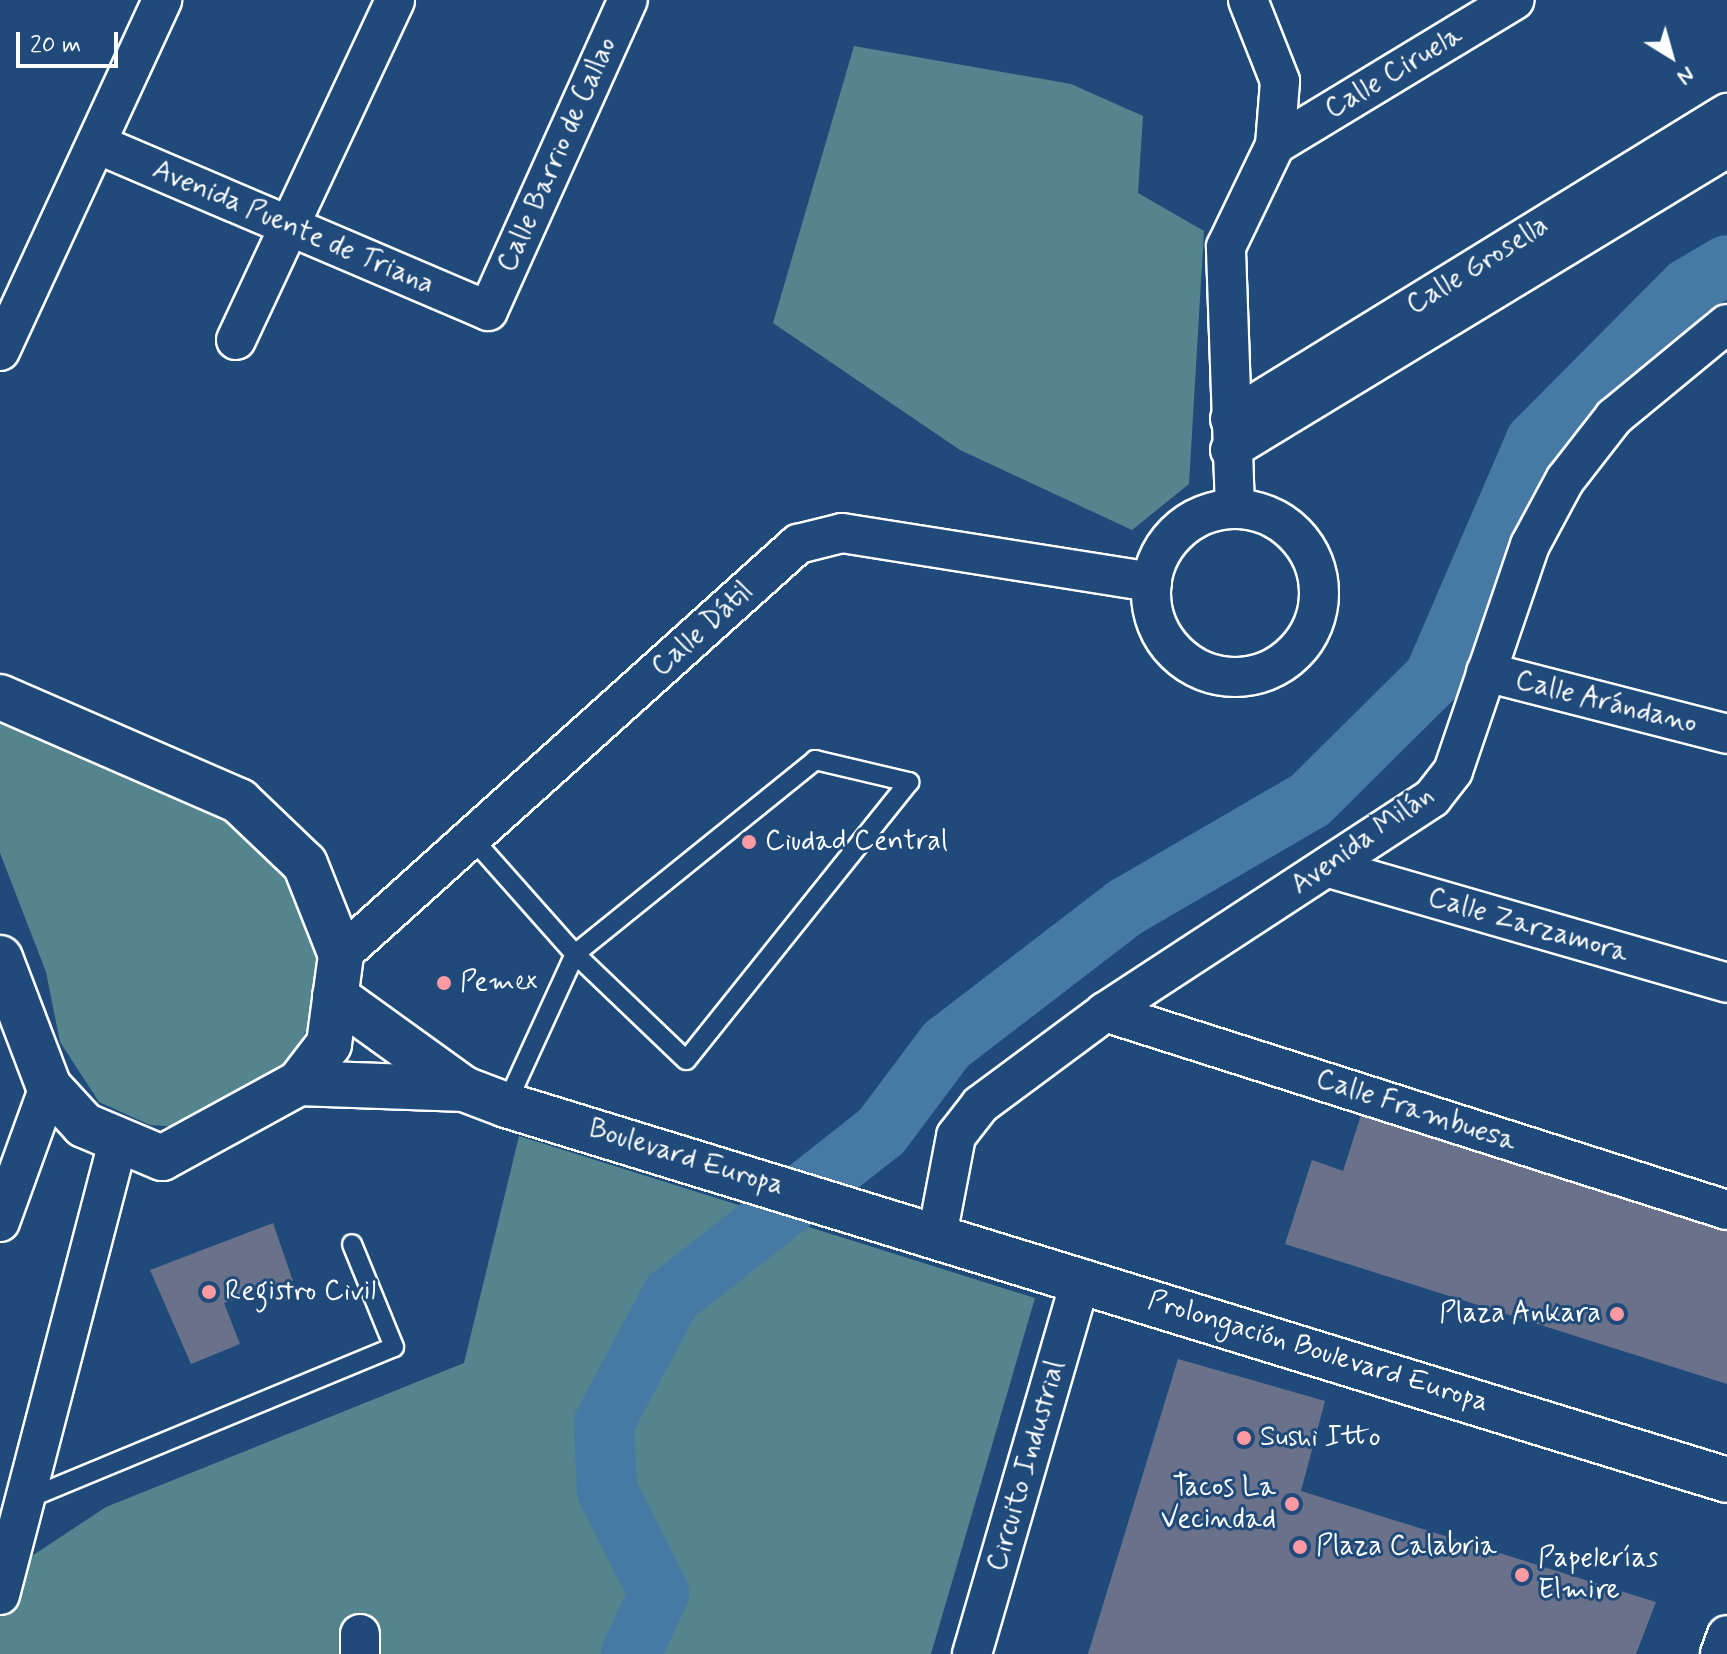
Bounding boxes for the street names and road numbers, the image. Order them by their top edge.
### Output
street label: Calle Ciruela [1322,20,1466,126]
street label: Calle Barrio de Callao [491,32,625,278]
street label: Avenida Puente de Triana [144,152,442,304]
street label: Calle Grosella [1401,209,1555,323]
street label: Calle Dátil [645,576,761,684]
street label: Calle Arándano [1512,664,1700,742]
street label: Avenida Milán [1285,779,1441,903]
street label: Calle Zarzamora [1426,882,1630,970]
street label: Calle Frambuesa [1314,1064,1518,1158]
street label: Boulevard Europa [589,1114,783,1202]
street label: Prolongación Boulevard Europa [1148,1285,1488,1419]
street label: Circuito Industrial [982,1360,1072,1572]

